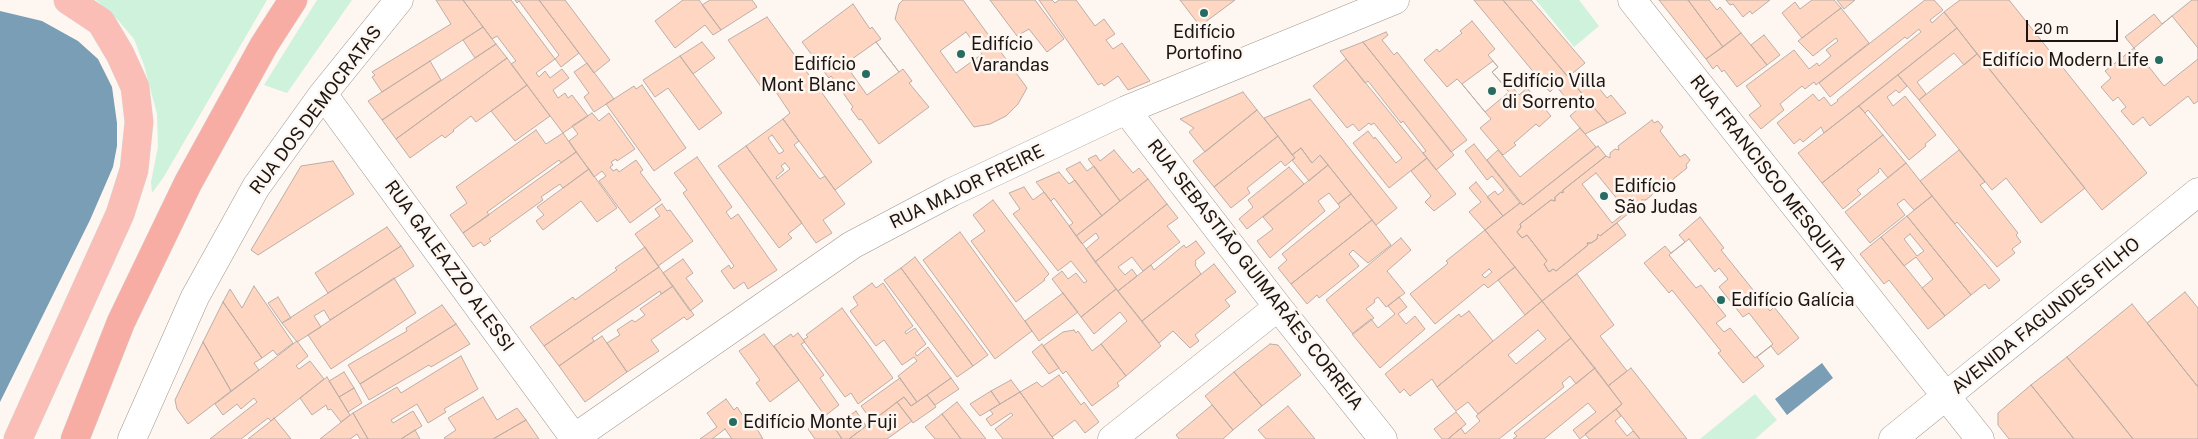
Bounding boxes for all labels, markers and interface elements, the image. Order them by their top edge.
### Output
marker: Edifício Portofino [1198,7,1210,19]
scale bar [2028,10,2120,42]
text: 20 m [2034,20,2069,37]
street label: RUA DOS DEMOCRATAS [246,21,386,199]
place label: Edifício Portofino [1165,21,1243,64]
place label: Edifício Varandas [971,33,1049,76]
marker: Edifício Varandas [955,48,967,60]
place label: Edifício Modern Life [1982,49,2149,71]
place label: Edifício Mont Blanc [761,53,856,96]
marker: Edifício Modern Life [2153,54,2165,66]
marker: Edifício Mont Blanc [860,68,872,80]
place label: Edifício Villa di Sorrento [1502,70,1606,112]
street label: RUA FRANCISCO MESQUITA [1685,71,1851,275]
marker: Edifício Villa di Sorrento [1486,85,1498,97]
street label: RUA SEBASTIÃO GUIMARÃES CORREIA [1143,135,1367,415]
street label: RUA MAJOR FREIRE [886,140,1048,234]
place label: Edifício São Judas [1614,175,1698,218]
street label: RUA GALEAZZO ALESSI [380,176,518,356]
marker: Edifício São Judas [1598,190,1610,202]
street label: AVENIDA FAGUNDES FILHO [1947,233,2145,399]
place label: Edifício Galícia [1731,289,1854,311]
marker: Edifício Galícia [1715,294,1727,306]
place label: Edifício Monte Fuji [743,411,897,433]
marker: Edifício Monte Fuji [727,416,739,428]

